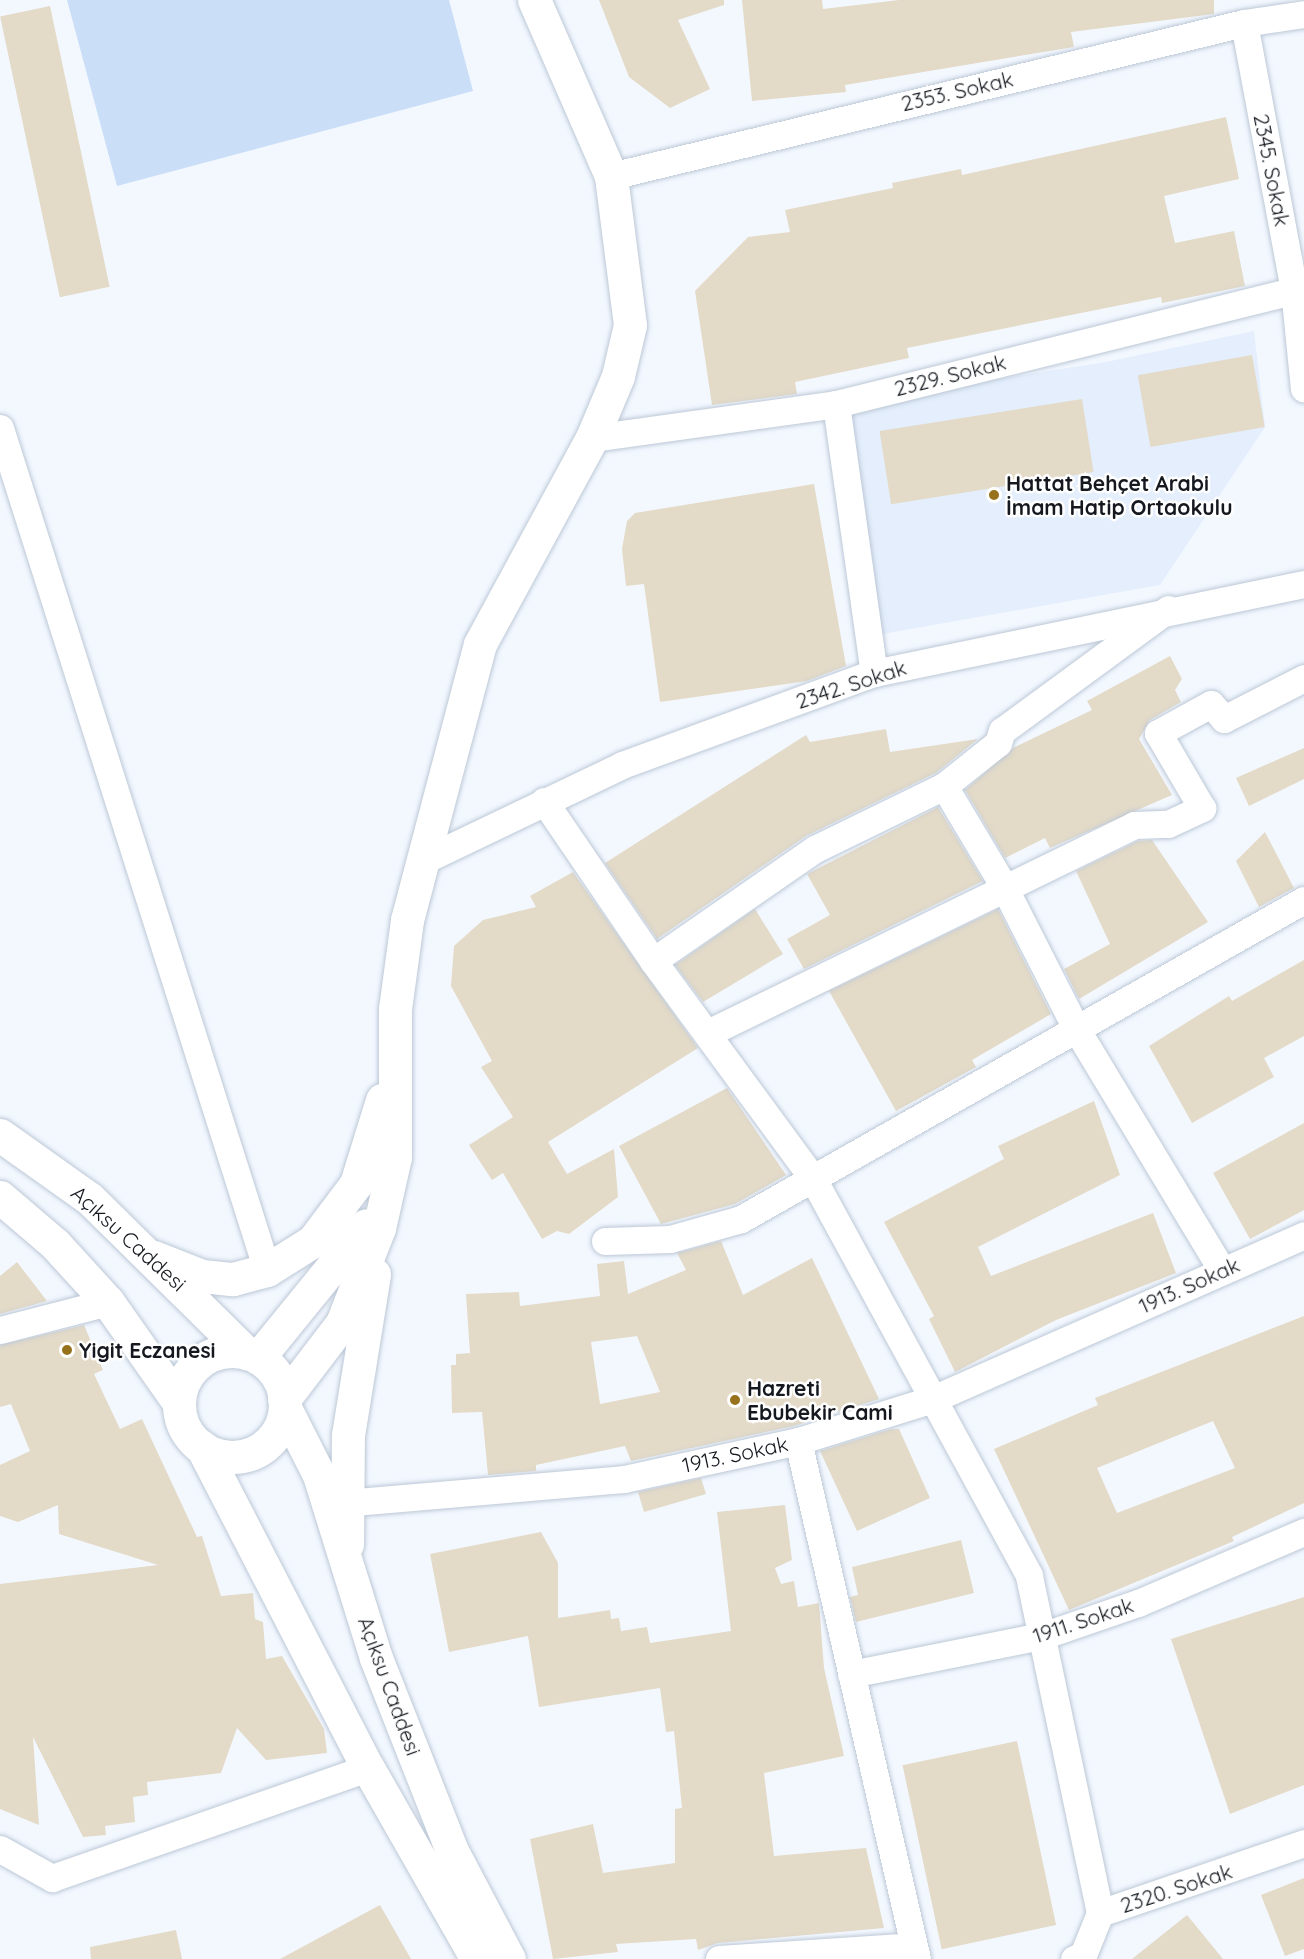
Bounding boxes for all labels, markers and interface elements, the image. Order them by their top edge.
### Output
street label: 2353. Sokak [899,66,1015,116]
street label: 2345. Sokak [1249,112,1295,228]
street label: 2329. Sokak [892,349,1008,401]
place label: Hattat Behçet Arabi İmam Hatip Ortaokulu [1006,470,1232,520]
marker: Hattat Behçet Arabi İmam Hatip Ortaokulu [987,488,1001,502]
street label: 2342. Sokak [793,654,909,714]
street label: Açıksu Caddesi [66,1180,192,1296]
street label: 1913. Sokak [1135,1252,1243,1318]
place label: Yigit Eczanesi [79,1337,215,1363]
marker: Yigit Eczanesi [60,1343,74,1357]
place label: Hazreti Ebubekir Cami [747,1375,893,1425]
marker: Hazreti Ebubekir Cami [728,1393,742,1407]
street label: 1913. Sokak [680,1430,790,1478]
street label: 1911. Sokak [1030,1592,1136,1648]
street label: Açıksu Caddesi [353,1613,427,1759]
street label: 2320. Sokak [1117,1858,1235,1918]

